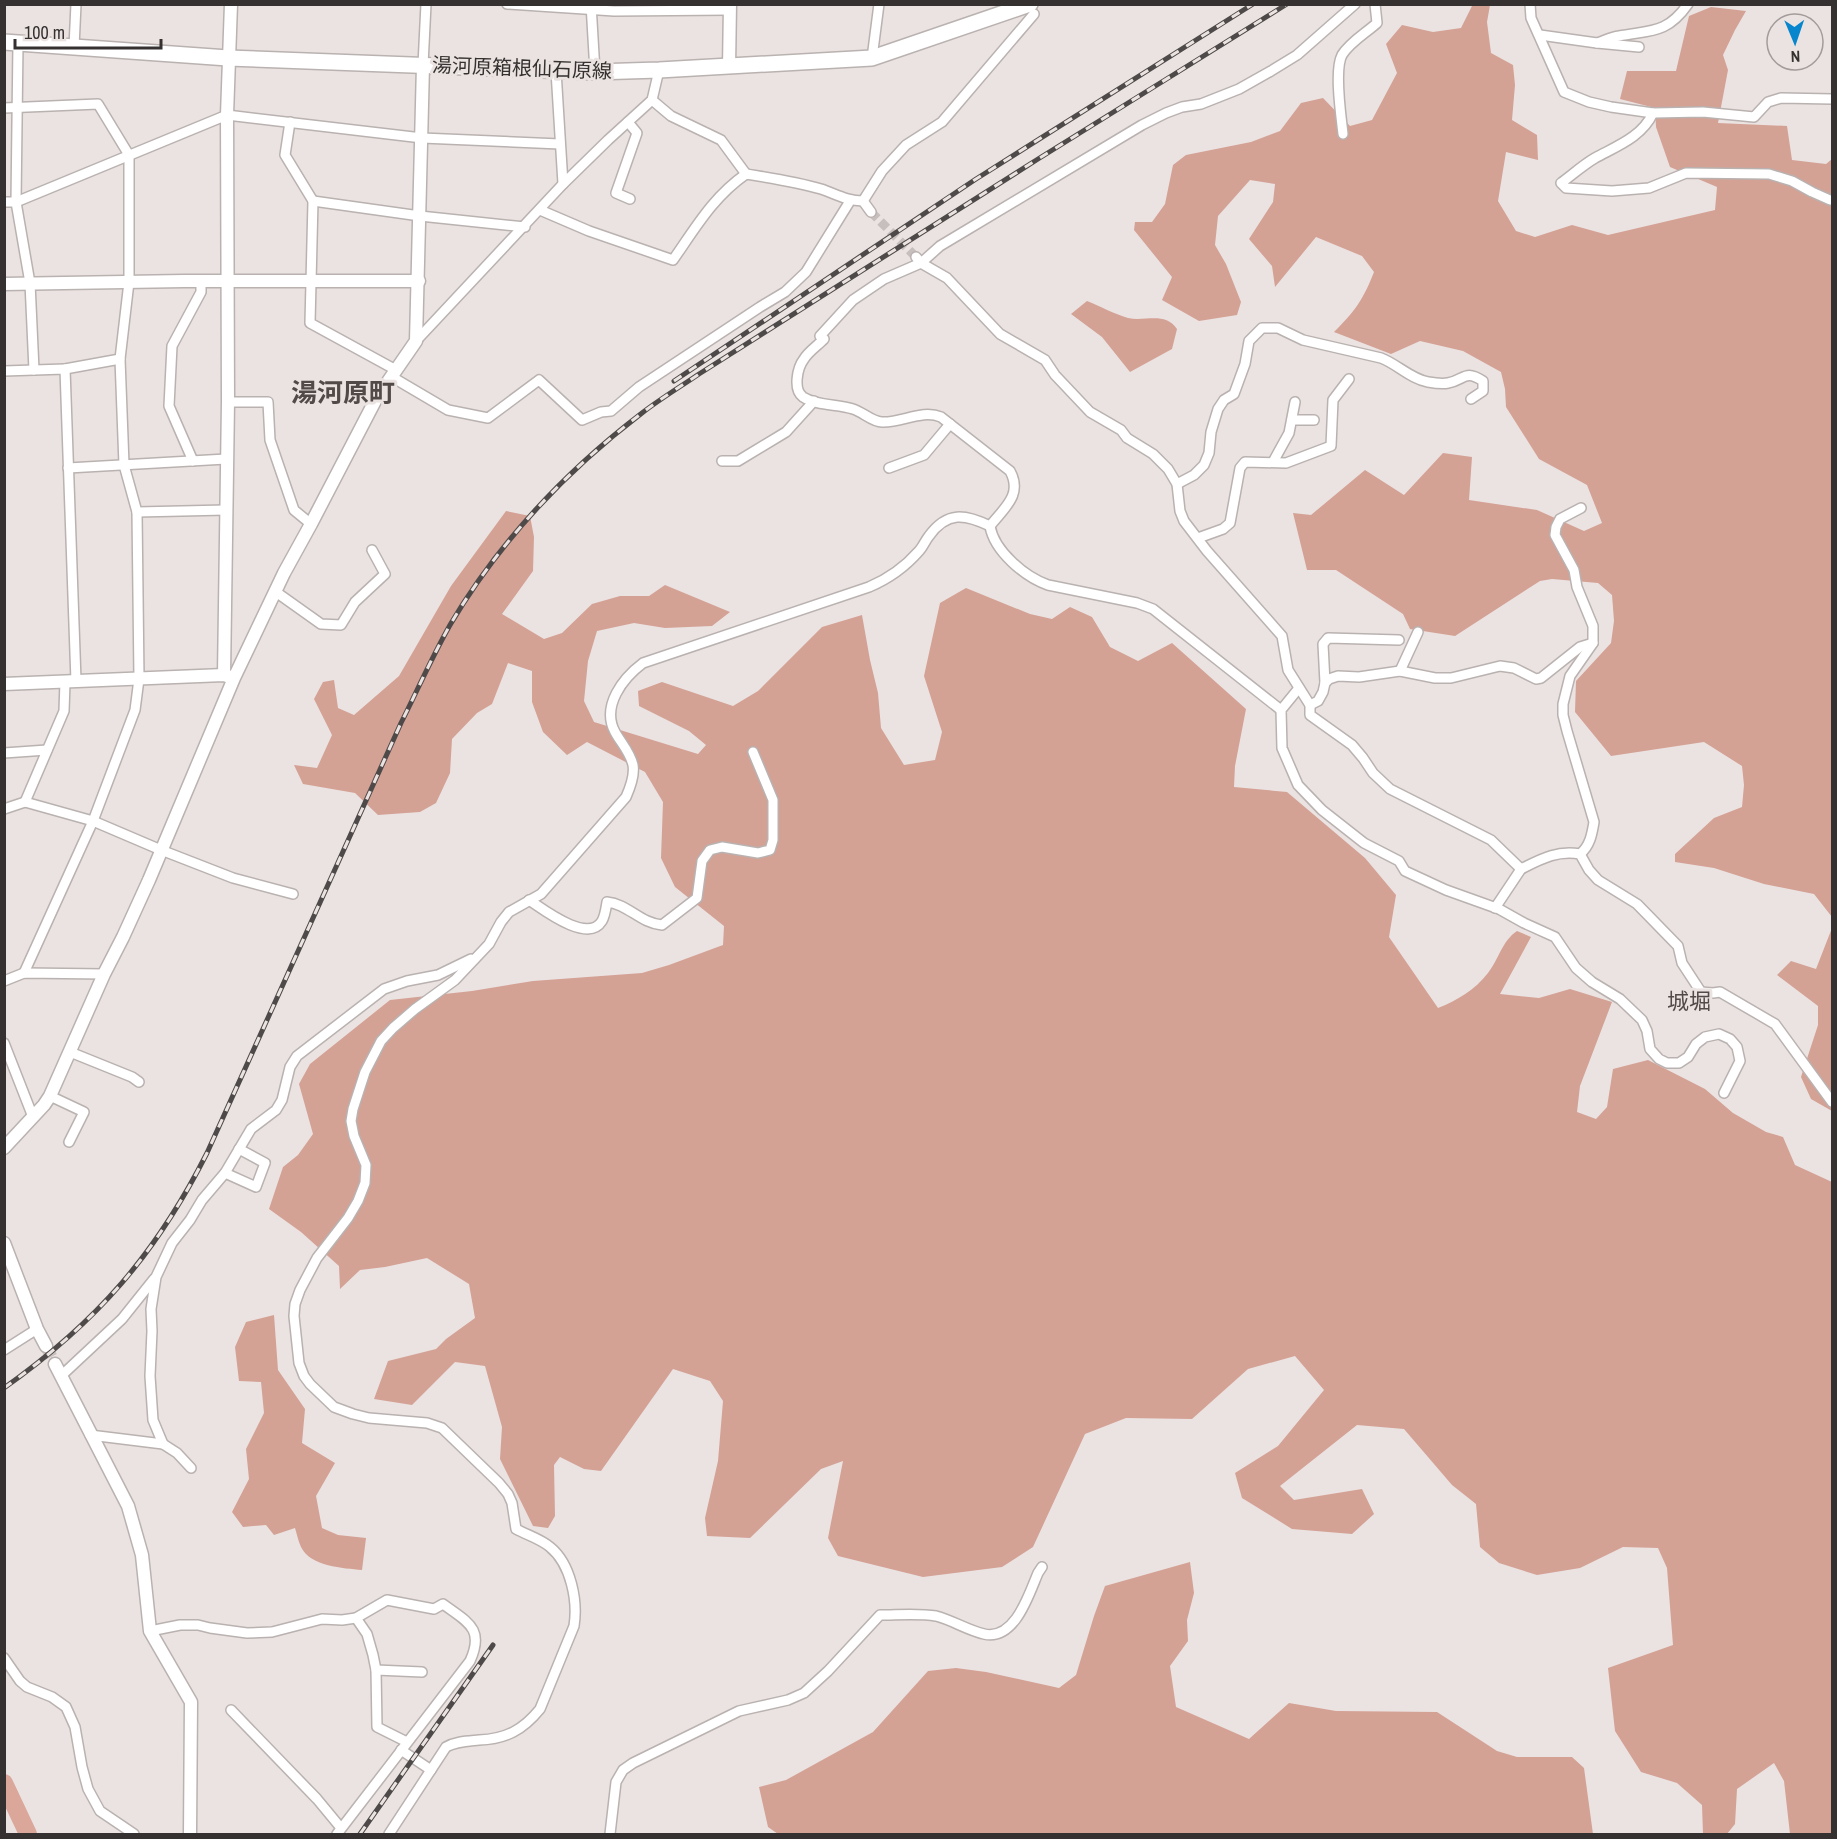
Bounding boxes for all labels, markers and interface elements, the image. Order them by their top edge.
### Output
scale bar [15,12,160,50]
north arrow [1765,12,1825,72]
text: 100 m [24,20,65,45]
text: N [1790,46,1801,68]
street label: 湯河原箱根仙石原線 [432,51,612,84]
district label: 湯河原町 [291,375,395,410]
district label: 城堀 [1667,986,1711,1016]

